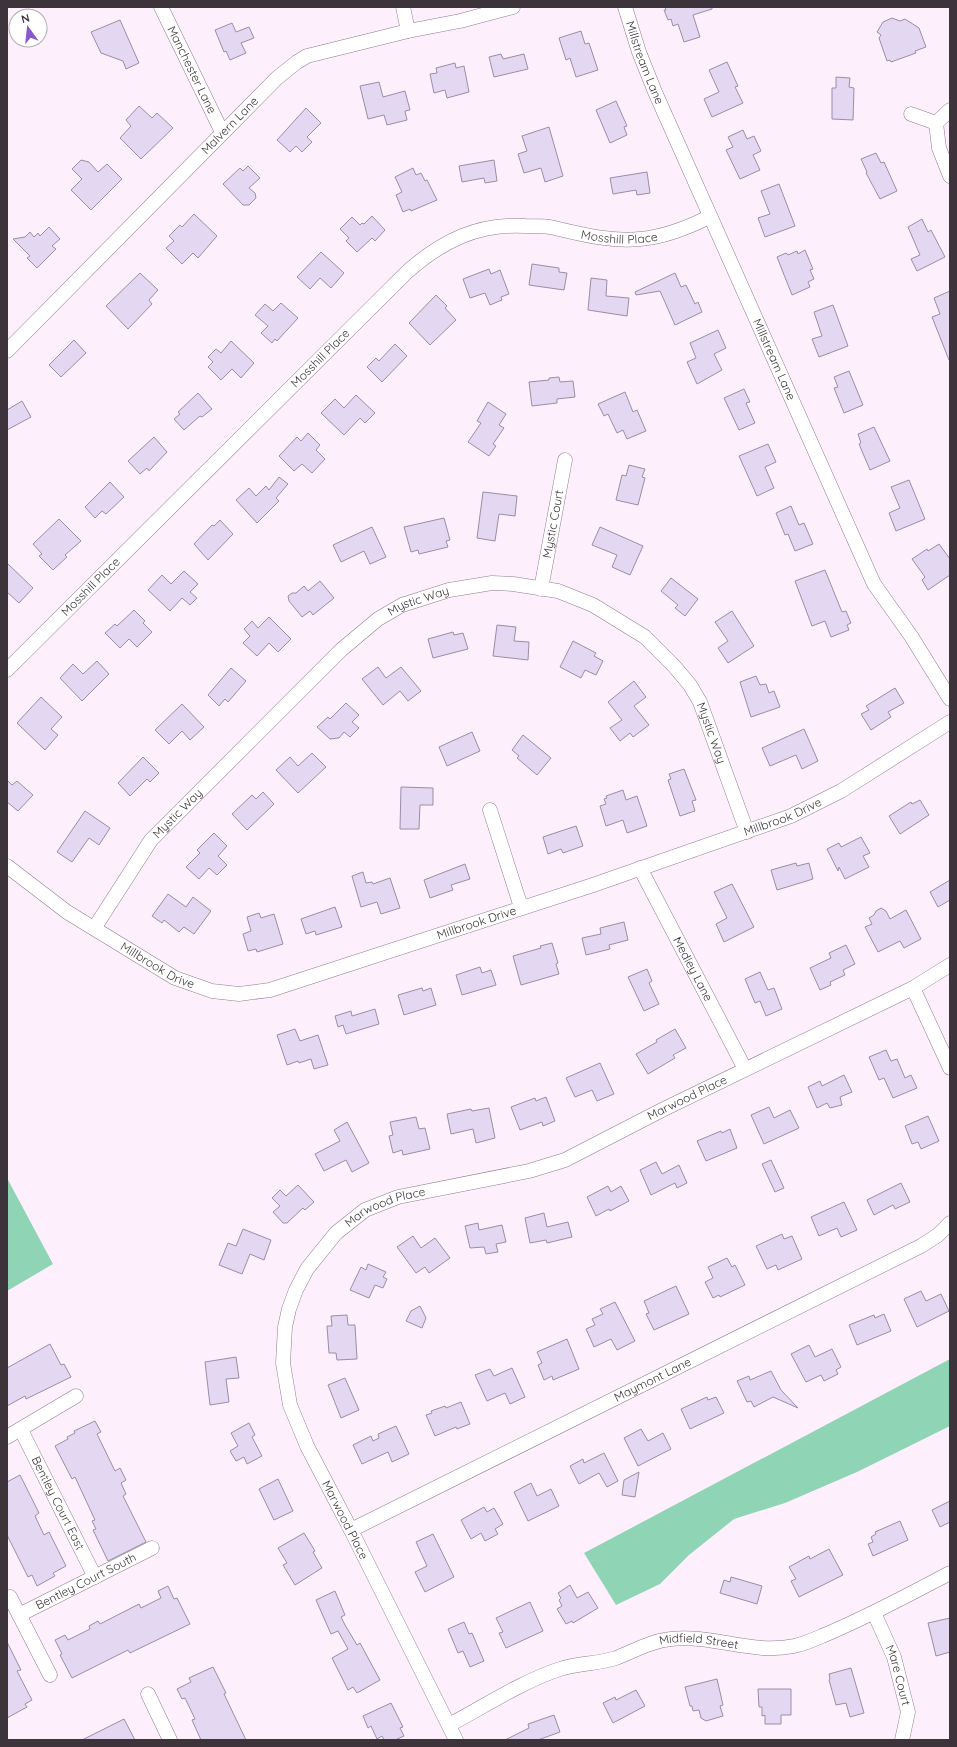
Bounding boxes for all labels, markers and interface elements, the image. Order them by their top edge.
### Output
north arrow [8,8,48,48]
text: N [20,11,31,26]
street label: Millstream Lane [623,19,668,107]
street label: Manchester Lane [164,23,220,116]
street label: Malvern Lane [198,93,261,157]
street label: Mosshill Place [580,226,659,247]
street label: Millstream Lane [750,316,799,403]
street label: Mosshill Place [287,325,353,390]
street label: Mystic Court [539,489,566,559]
street label: Mosshill Place [58,554,123,619]
street label: Mystic Way [385,583,451,619]
street label: Mystic Way [694,700,730,766]
street label: Mystic Way [149,785,205,841]
street label: Millbrook Drive [742,794,824,839]
street label: Millbrook Drive [435,902,518,942]
street label: Medley Lane [670,934,716,1004]
street label: Millbrook Drive [118,939,197,991]
street label: Marwood Place [645,1072,729,1123]
street label: Marwood Place [342,1184,427,1230]
street label: Maymont Lane [612,1354,694,1405]
street label: Bentley Court East [29,1454,88,1552]
street label: Marwood Place [319,1478,372,1562]
street label: Bentley Court South [33,1549,139,1612]
street label: Midfield Street [658,1630,740,1652]
street label: Mare Court [882,1642,914,1707]

